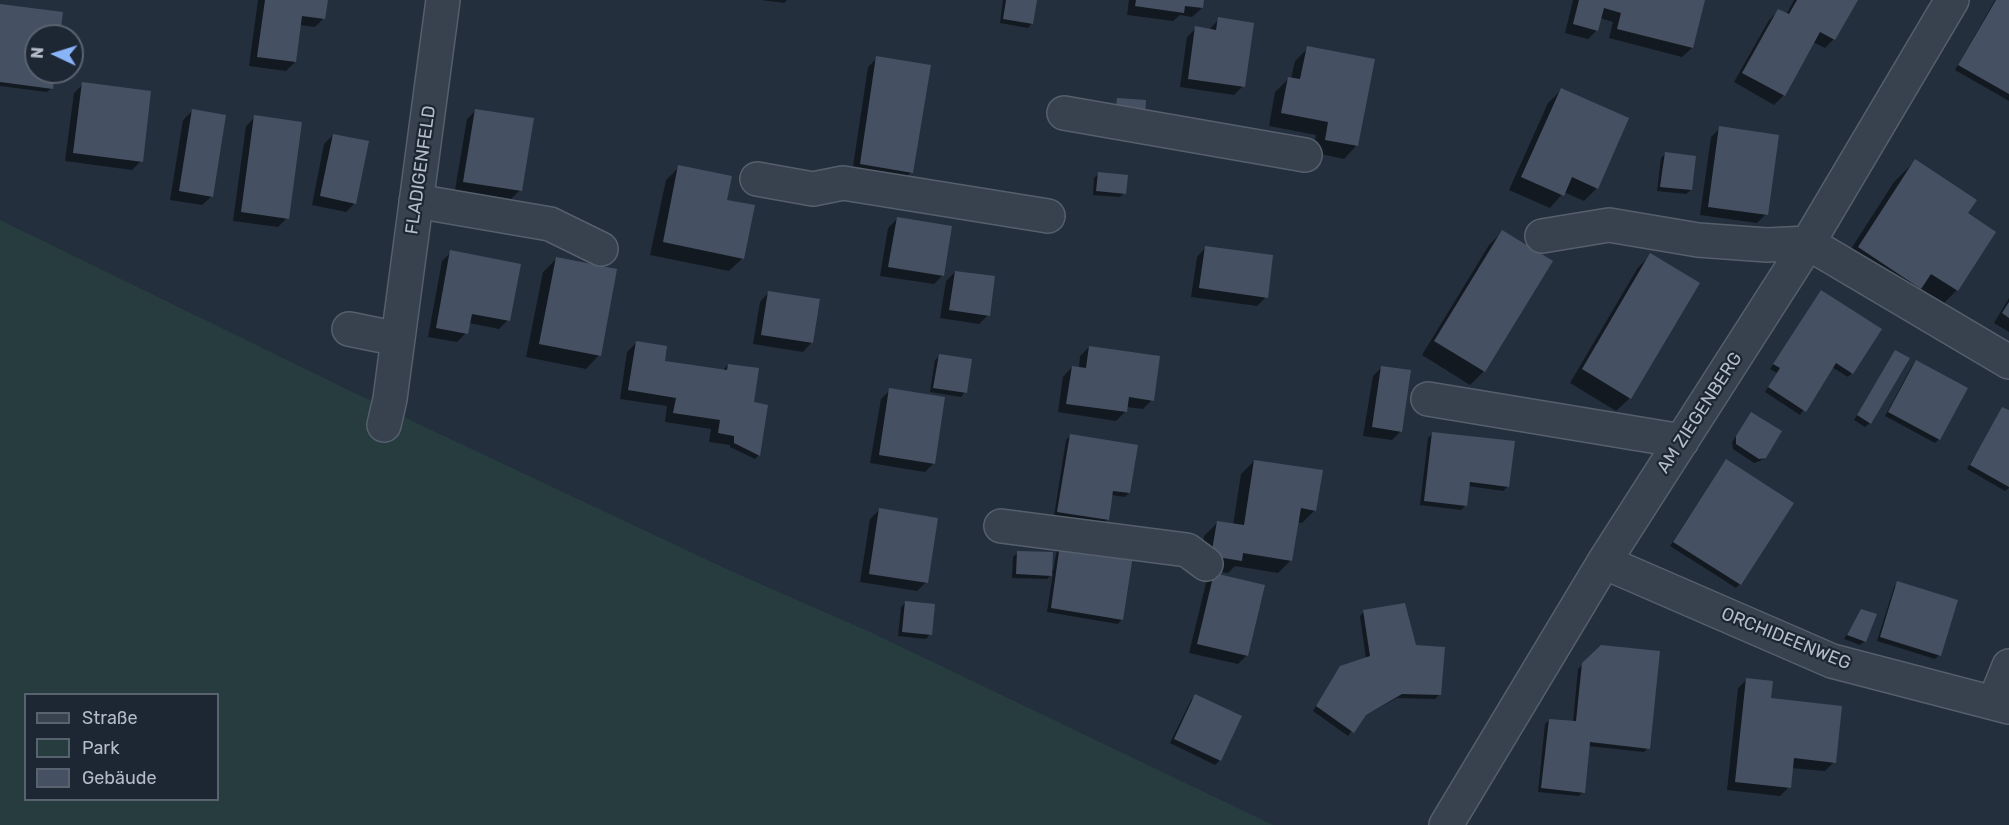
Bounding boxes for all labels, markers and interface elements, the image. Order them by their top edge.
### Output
north arrow [24,24,84,84]
text: N [28,46,47,59]
street label: FLADIGENFELD [401,104,441,236]
street label: AM ZIEGENBERG [1653,348,1747,478]
street label: ORCHIDEENWEG [1718,603,1854,675]
legend [24,693,219,801]
text: Straße [82,707,138,729]
text: Park [82,737,119,759]
text: Gebäude [82,767,157,789]

